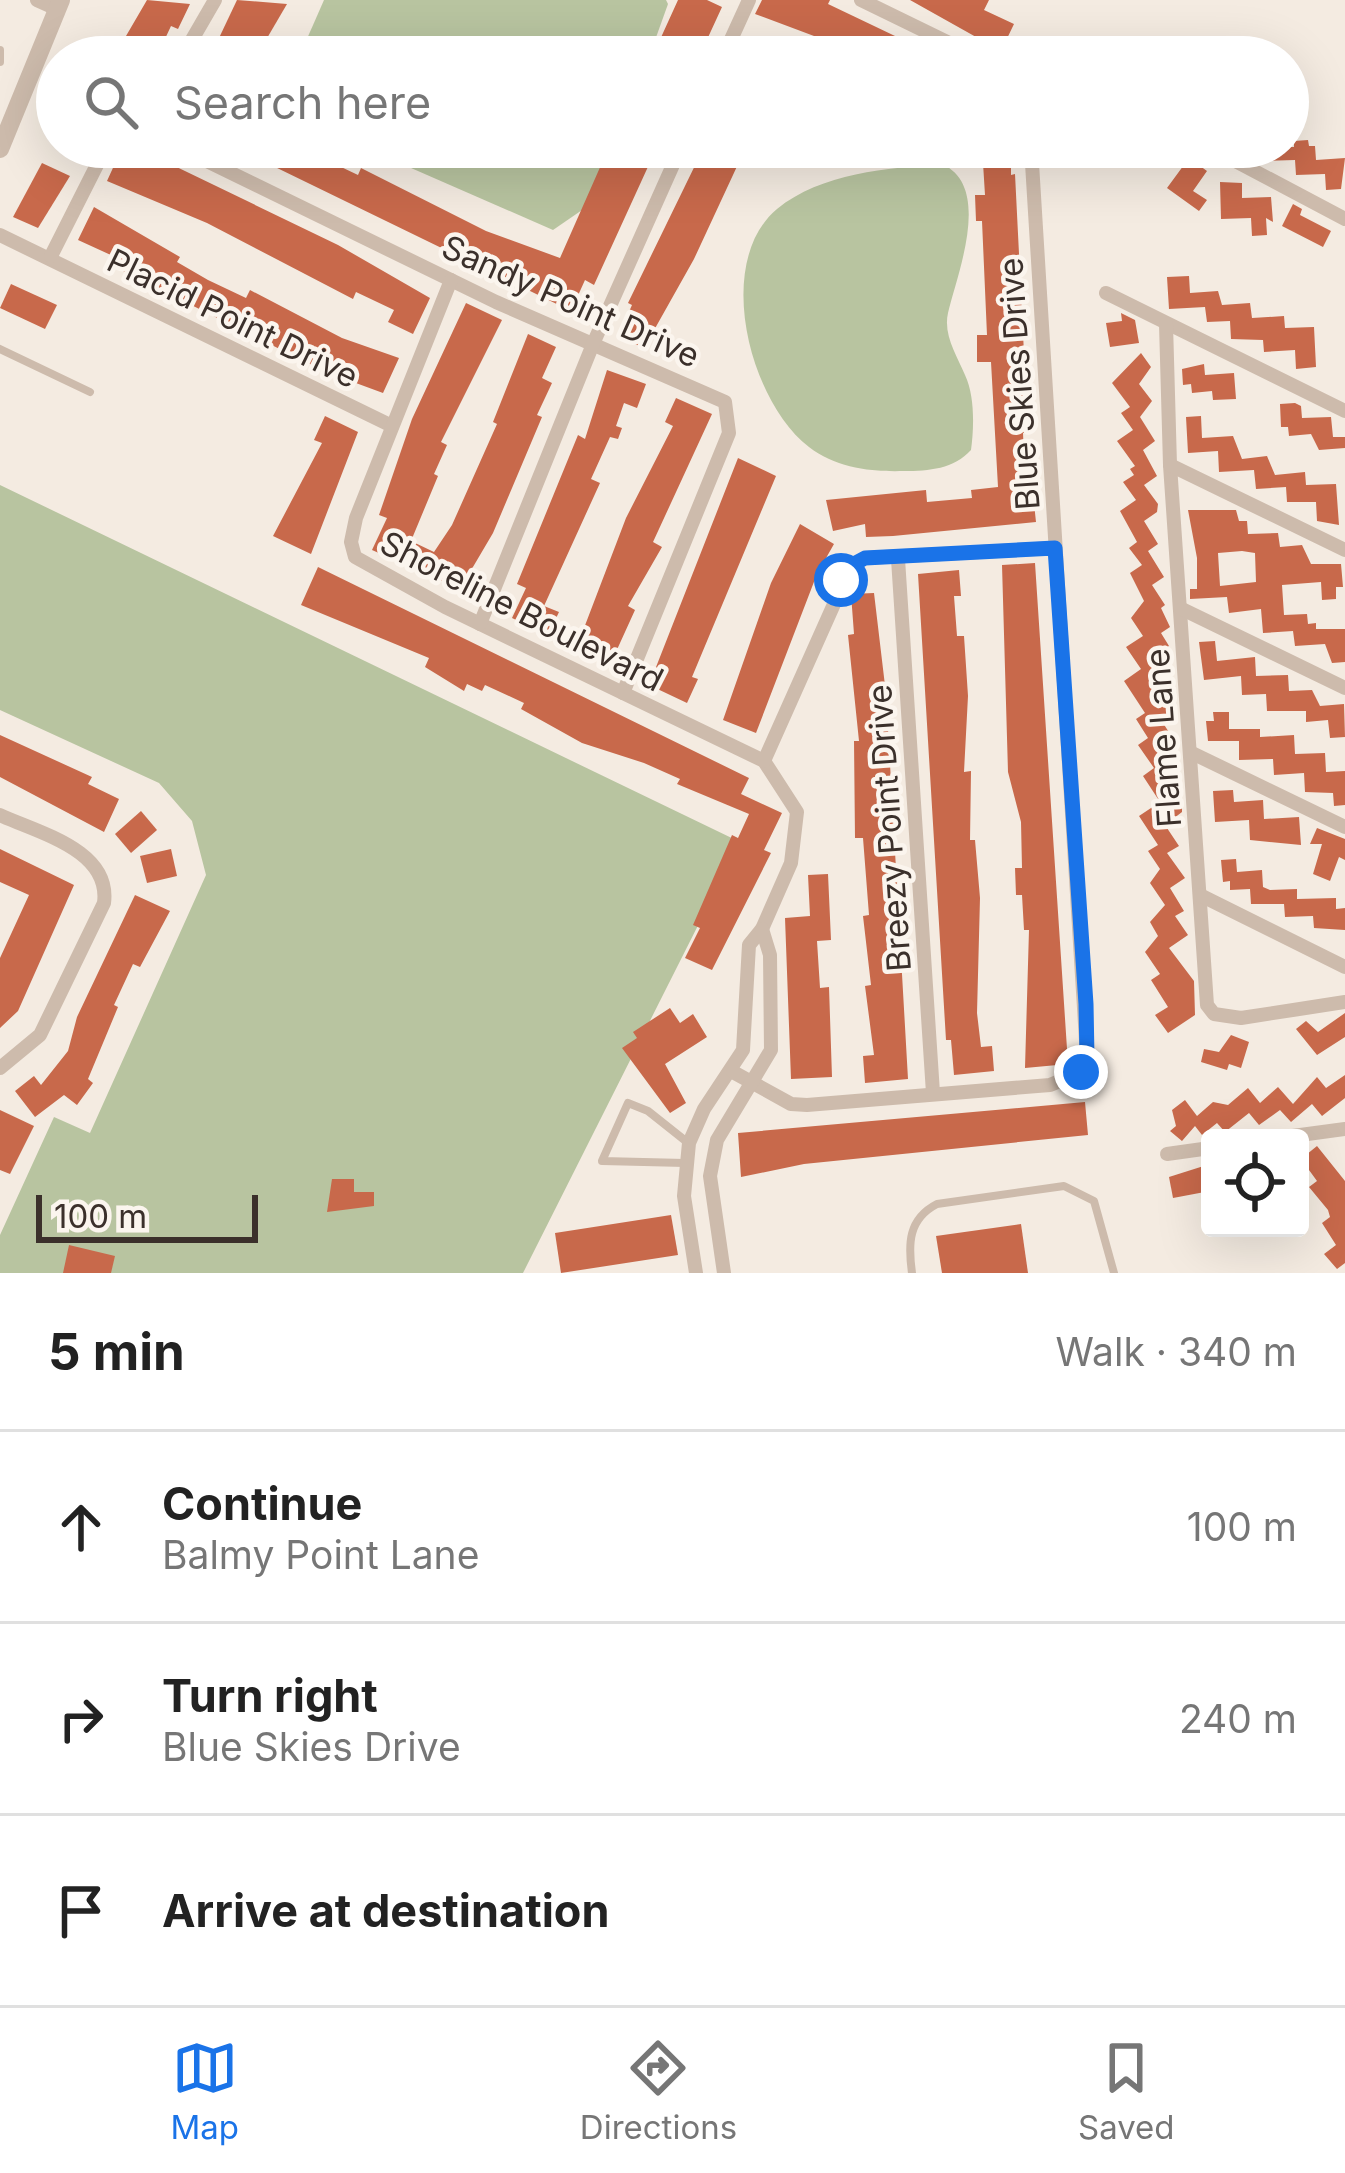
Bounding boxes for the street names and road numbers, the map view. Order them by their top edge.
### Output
street label: Sandy Point Drive [436,226,706,376]
street label: Placid Point Drive [101,240,365,396]
street label: Blue Skies Drive [990,257,1048,511]
street label: Shoreline Boulevard [374,522,670,700]
street label: Flame Lane [1137,647,1189,829]
street label: Breezy Point Drive [859,683,919,973]

